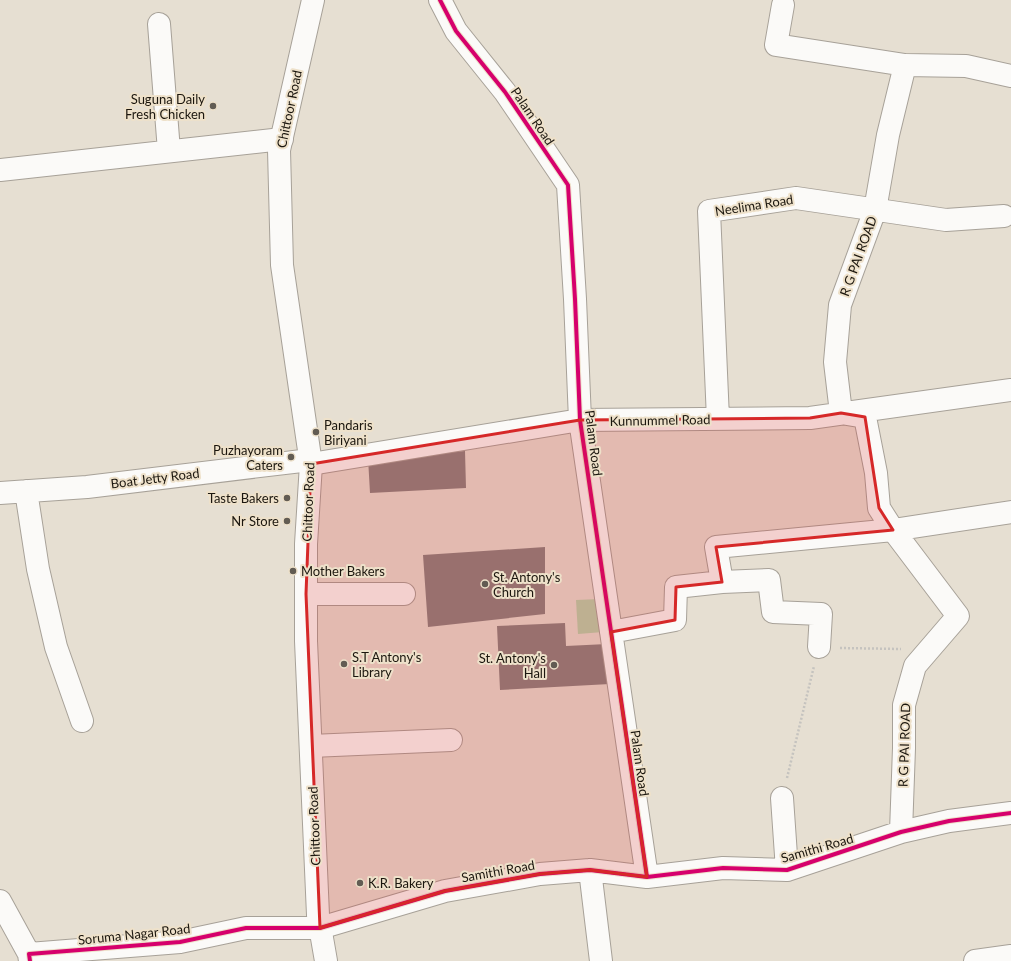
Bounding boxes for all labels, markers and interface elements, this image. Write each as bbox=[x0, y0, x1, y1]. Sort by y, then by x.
street label: Chittoor Road bbox=[273, 69, 305, 149]
street label: Palam Road bbox=[508, 84, 558, 148]
place label: Suguna Daily Fresh Chicken bbox=[125, 91, 205, 122]
marker: Suguna Daily Fresh Chicken bbox=[208, 101, 218, 111]
street label: Neelima Road bbox=[714, 191, 794, 219]
street label: R G PAI ROAD bbox=[836, 214, 880, 298]
street label: Palam Road bbox=[582, 409, 606, 477]
street label: Kunnummel Road bbox=[609, 411, 711, 429]
place label: Pandaris Biriyani bbox=[324, 417, 373, 448]
marker: Pandaris Biriyani bbox=[311, 427, 321, 437]
place label: Puzhayoram Caters bbox=[213, 442, 283, 473]
marker: Puzhayoram Caters bbox=[286, 452, 296, 462]
street label: Chittoor Road bbox=[299, 462, 317, 542]
street label: Boat Jetty Road bbox=[110, 465, 200, 491]
place label: Taste Bakers bbox=[208, 490, 279, 506]
marker: Taste Bakers bbox=[282, 493, 292, 503]
place label: Nr Store bbox=[231, 513, 279, 529]
marker: Nr Store bbox=[282, 516, 292, 526]
place label: Mother Bakers bbox=[301, 563, 385, 579]
marker: Mother Bakers bbox=[288, 566, 298, 576]
place label: St. Antony's Church bbox=[493, 569, 561, 600]
marker: St. Antony's Church bbox=[480, 579, 490, 589]
place label: S.T Antony's Library bbox=[352, 649, 422, 680]
place label: St. Antony's Hall bbox=[479, 650, 546, 681]
marker: S.T Antony's Library bbox=[339, 659, 349, 669]
marker: St. Antony's Hall bbox=[549, 660, 559, 670]
street label: R G PAI ROAD bbox=[895, 703, 913, 787]
street label: Palam Road bbox=[627, 729, 653, 797]
street label: Chittoor Road bbox=[305, 786, 323, 866]
street label: Samithi Road bbox=[779, 830, 855, 866]
street label: Samithi Road bbox=[460, 857, 536, 885]
place label: K.R. Bakery bbox=[368, 875, 434, 891]
marker: K.R. Bakery bbox=[355, 878, 365, 888]
street label: Soruma Nagar Road bbox=[77, 920, 191, 948]

